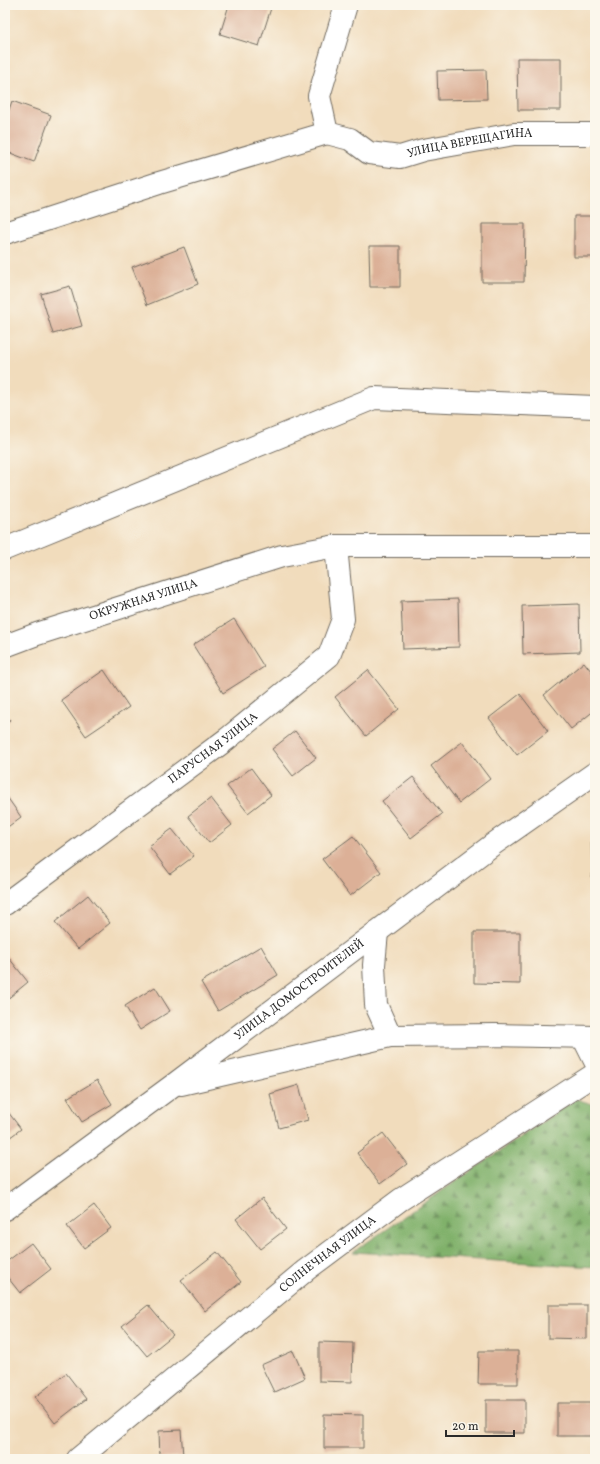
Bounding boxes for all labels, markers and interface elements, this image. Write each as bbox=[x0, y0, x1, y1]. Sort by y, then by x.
street label: УЛИЦА ВЕРЕЩАГИНА bbox=[405, 126, 533, 162]
street label: ОКРУЖНАЯ УЛИЦА bbox=[87, 575, 200, 625]
street label: ПАРУСНАЯ УЛИЦА bbox=[165, 709, 262, 788]
street label: УЛИЦА ДОМОСТРОИТЕЛЕЙ bbox=[231, 935, 368, 1044]
street label: СОЛНЕЧНАЯ УЛИЦА bbox=[276, 1212, 380, 1297]
scale bar bbox=[446, 1412, 514, 1438]
text: 20 m bbox=[452, 1419, 479, 1435]

